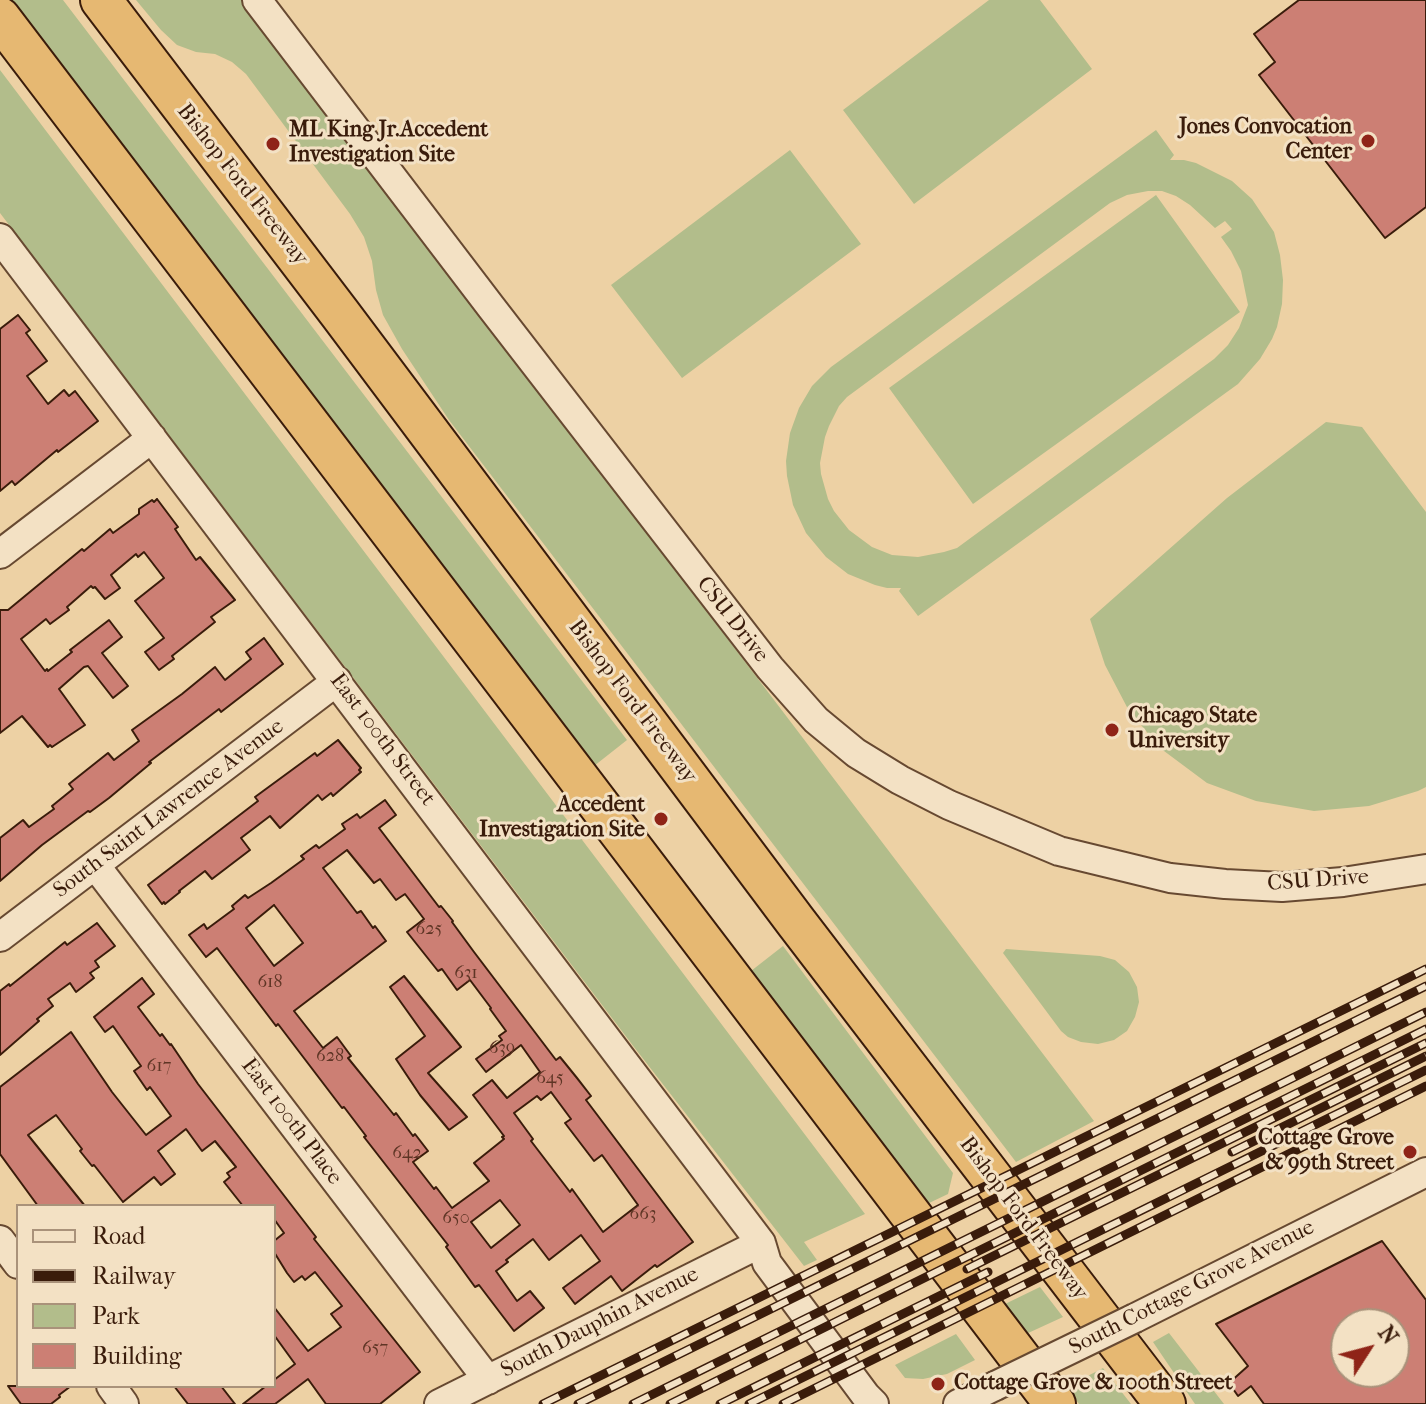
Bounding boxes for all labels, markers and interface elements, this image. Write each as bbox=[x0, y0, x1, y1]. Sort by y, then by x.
street label: Bishop Ford Freeway bbox=[171, 99, 313, 271]
place label: Jones Convocation Center bbox=[1179, 115, 1352, 166]
place label: ML King Jr.Accedent Investigation Site bbox=[289, 118, 488, 170]
marker: Jones Convocation Center bbox=[1359, 132, 1377, 150]
marker: ML King Jr.Accedent Investigation Site bbox=[264, 135, 282, 153]
street label: CSU Drive bbox=[690, 572, 774, 668]
street label: Bishop Ford Freeway bbox=[562, 615, 702, 789]
street label: East 100th Street bbox=[324, 668, 440, 812]
place label: Chicago State University bbox=[1128, 704, 1257, 756]
street label: South Saint Lawrence Avenue bbox=[49, 714, 289, 904]
marker: Chicago State University bbox=[1103, 721, 1121, 739]
place label: Accedent Investigation Site bbox=[479, 793, 645, 844]
marker: Accedent Investigation Site bbox=[652, 810, 670, 828]
street label: CSU Drive bbox=[1266, 864, 1370, 898]
house number: 625 bbox=[416, 919, 442, 941]
house number: 631 bbox=[454, 963, 478, 985]
house number: 618 bbox=[257, 972, 283, 994]
house number: 639 bbox=[489, 1038, 515, 1060]
house number: 628 bbox=[316, 1046, 344, 1068]
street label: East 100th Place bbox=[235, 1054, 347, 1190]
house number: 617 bbox=[147, 1056, 171, 1078]
house number: 645 bbox=[536, 1068, 564, 1090]
place label: Cottage Grove & 99th Street bbox=[1258, 1126, 1394, 1178]
street label: Bishop Ford Freeway bbox=[953, 1132, 1093, 1306]
house number: 642 bbox=[392, 1143, 422, 1165]
marker: Cottage Grove & 99th Street bbox=[1401, 1143, 1419, 1161]
legend bbox=[16, 1204, 276, 1388]
house number: 663 bbox=[630, 1204, 656, 1226]
house number: 650 bbox=[442, 1208, 470, 1230]
street label: South Cottage Grove Avenue bbox=[1065, 1215, 1319, 1361]
text: Road bbox=[92, 1222, 145, 1250]
text: Railway bbox=[92, 1262, 175, 1290]
street label: South Dauphin Avenue bbox=[497, 1262, 703, 1384]
text: Park bbox=[92, 1302, 140, 1330]
north arrow bbox=[1330, 1308, 1410, 1388]
text: N bbox=[1372, 1321, 1403, 1349]
house number: 657 bbox=[362, 1338, 388, 1360]
text: Building bbox=[92, 1342, 182, 1370]
place label: Cottage Grove & 100th Street bbox=[954, 1371, 1233, 1397]
marker: Cottage Grove & 100th Street bbox=[929, 1375, 947, 1393]

